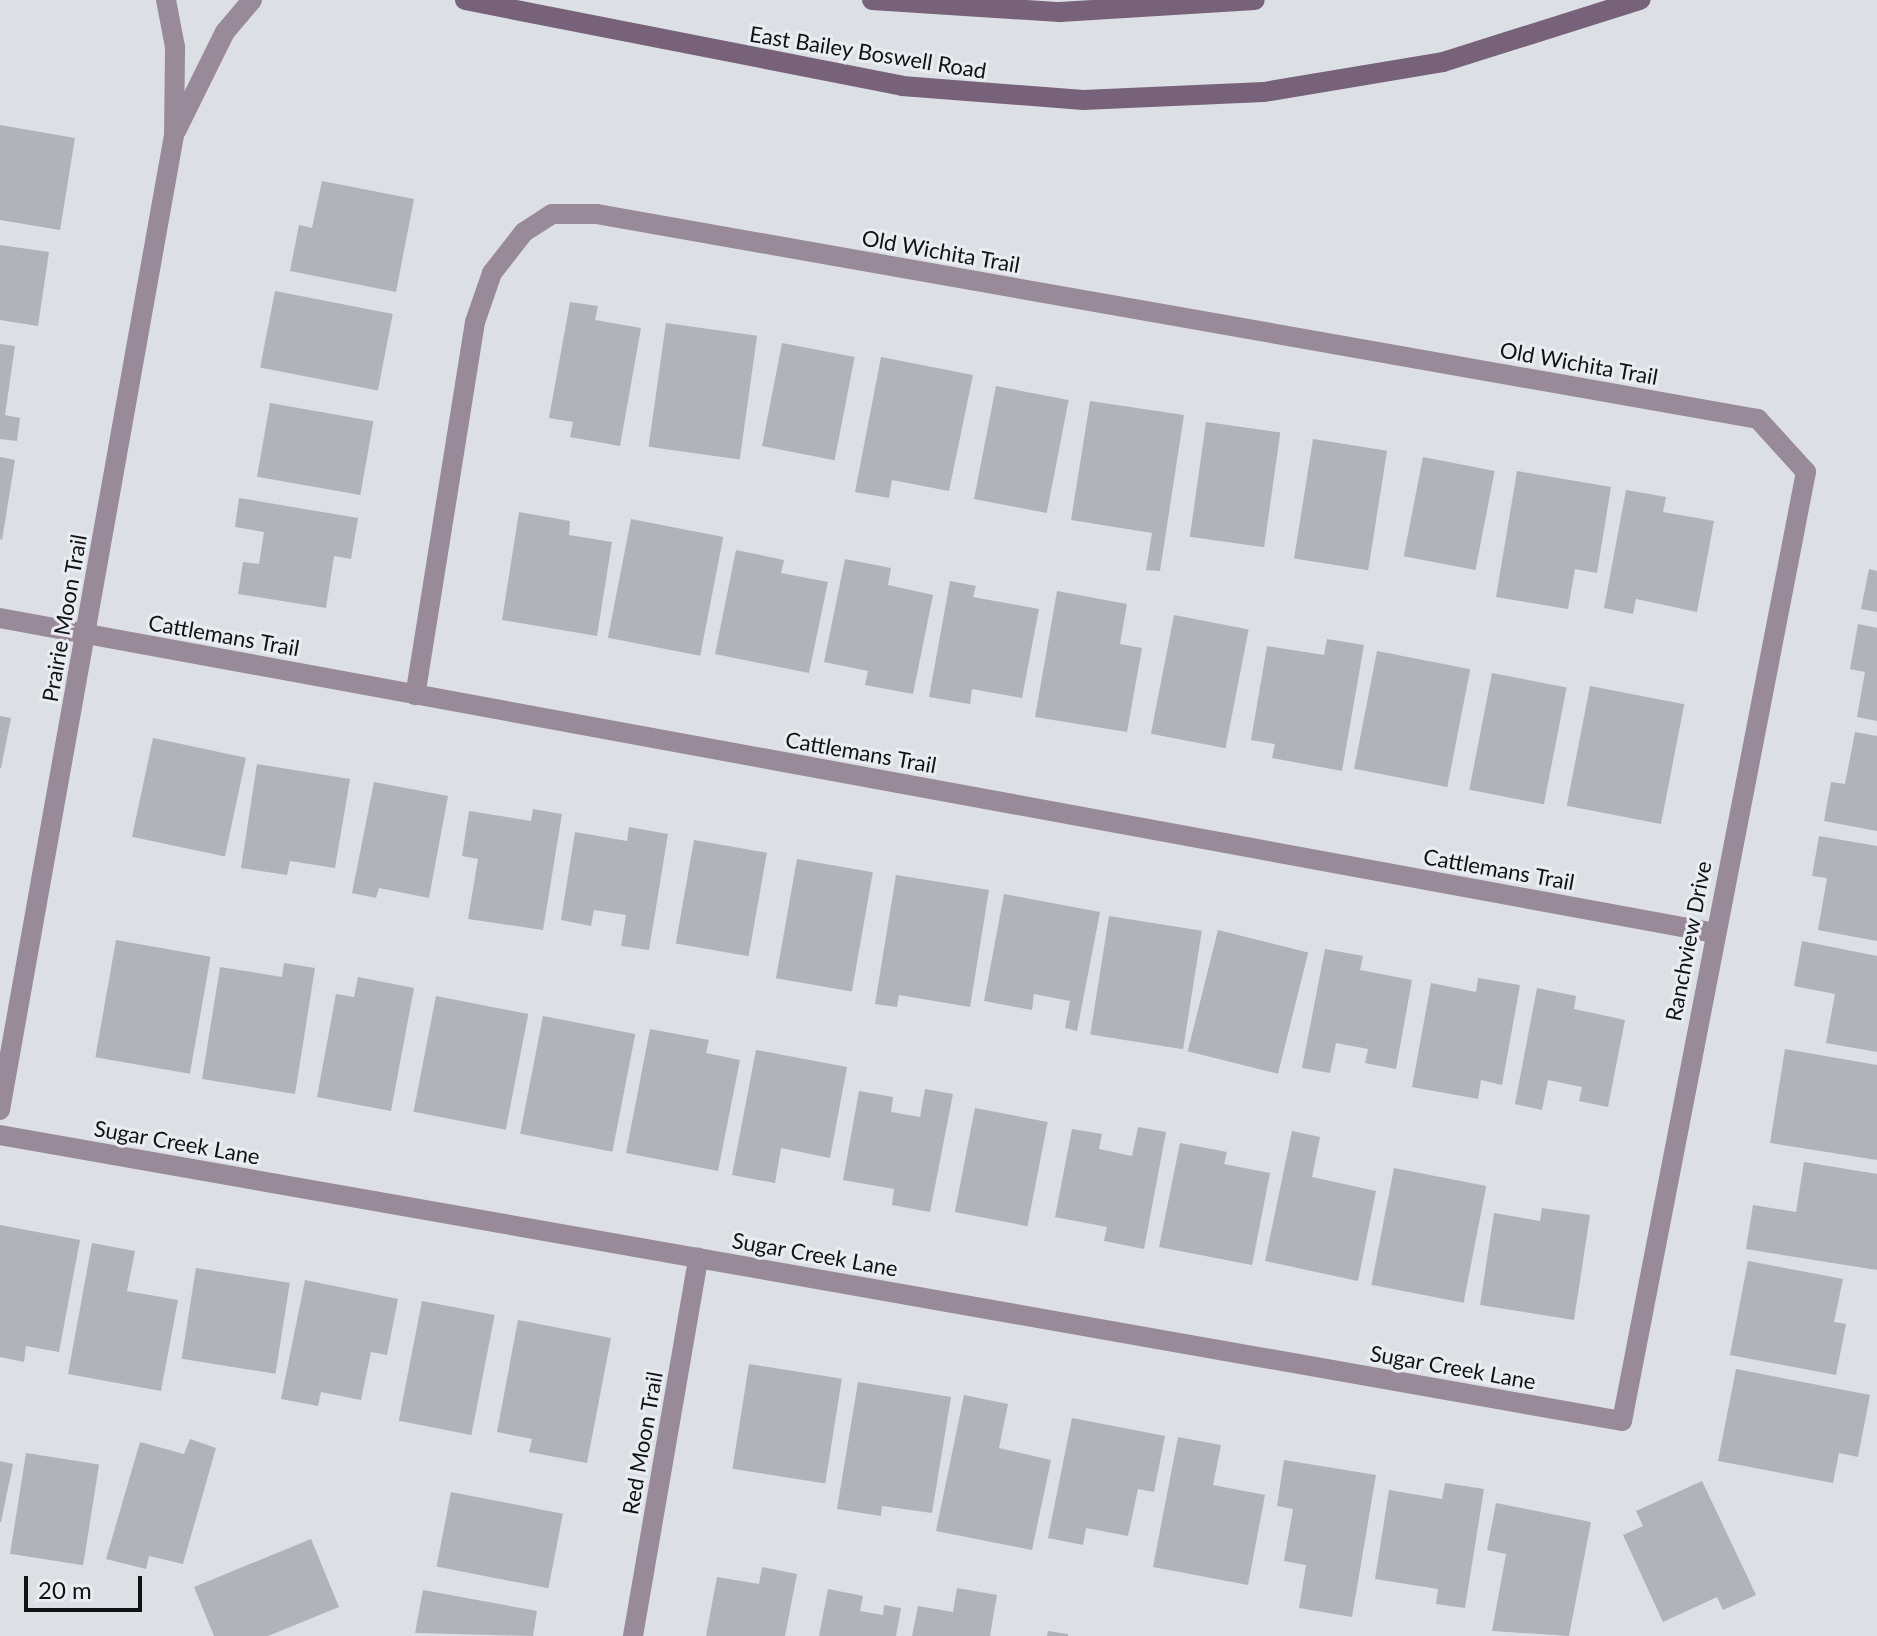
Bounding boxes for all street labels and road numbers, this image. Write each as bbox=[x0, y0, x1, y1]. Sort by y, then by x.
street label: East Bailey Boswell Road bbox=[747, 20, 989, 84]
street label: Old Wichita Trail bbox=[860, 224, 1022, 278]
street label: Old Wichita Trail bbox=[1498, 336, 1660, 390]
street label: Prairie Moon Trail bbox=[36, 532, 92, 704]
street label: Cattlemans Trail bbox=[146, 609, 302, 661]
street label: Cattlemans Trail bbox=[783, 726, 939, 778]
street label: Cattlemans Trail bbox=[1421, 843, 1577, 895]
street label: Ranchview Drive bbox=[1660, 859, 1716, 1023]
street label: Sugar Creek Lane bbox=[92, 1114, 262, 1170]
street label: Sugar Creek Lane bbox=[730, 1226, 900, 1282]
street label: Sugar Creek Lane bbox=[1368, 1339, 1538, 1395]
street label: Red Moon Trail bbox=[616, 1369, 668, 1517]

